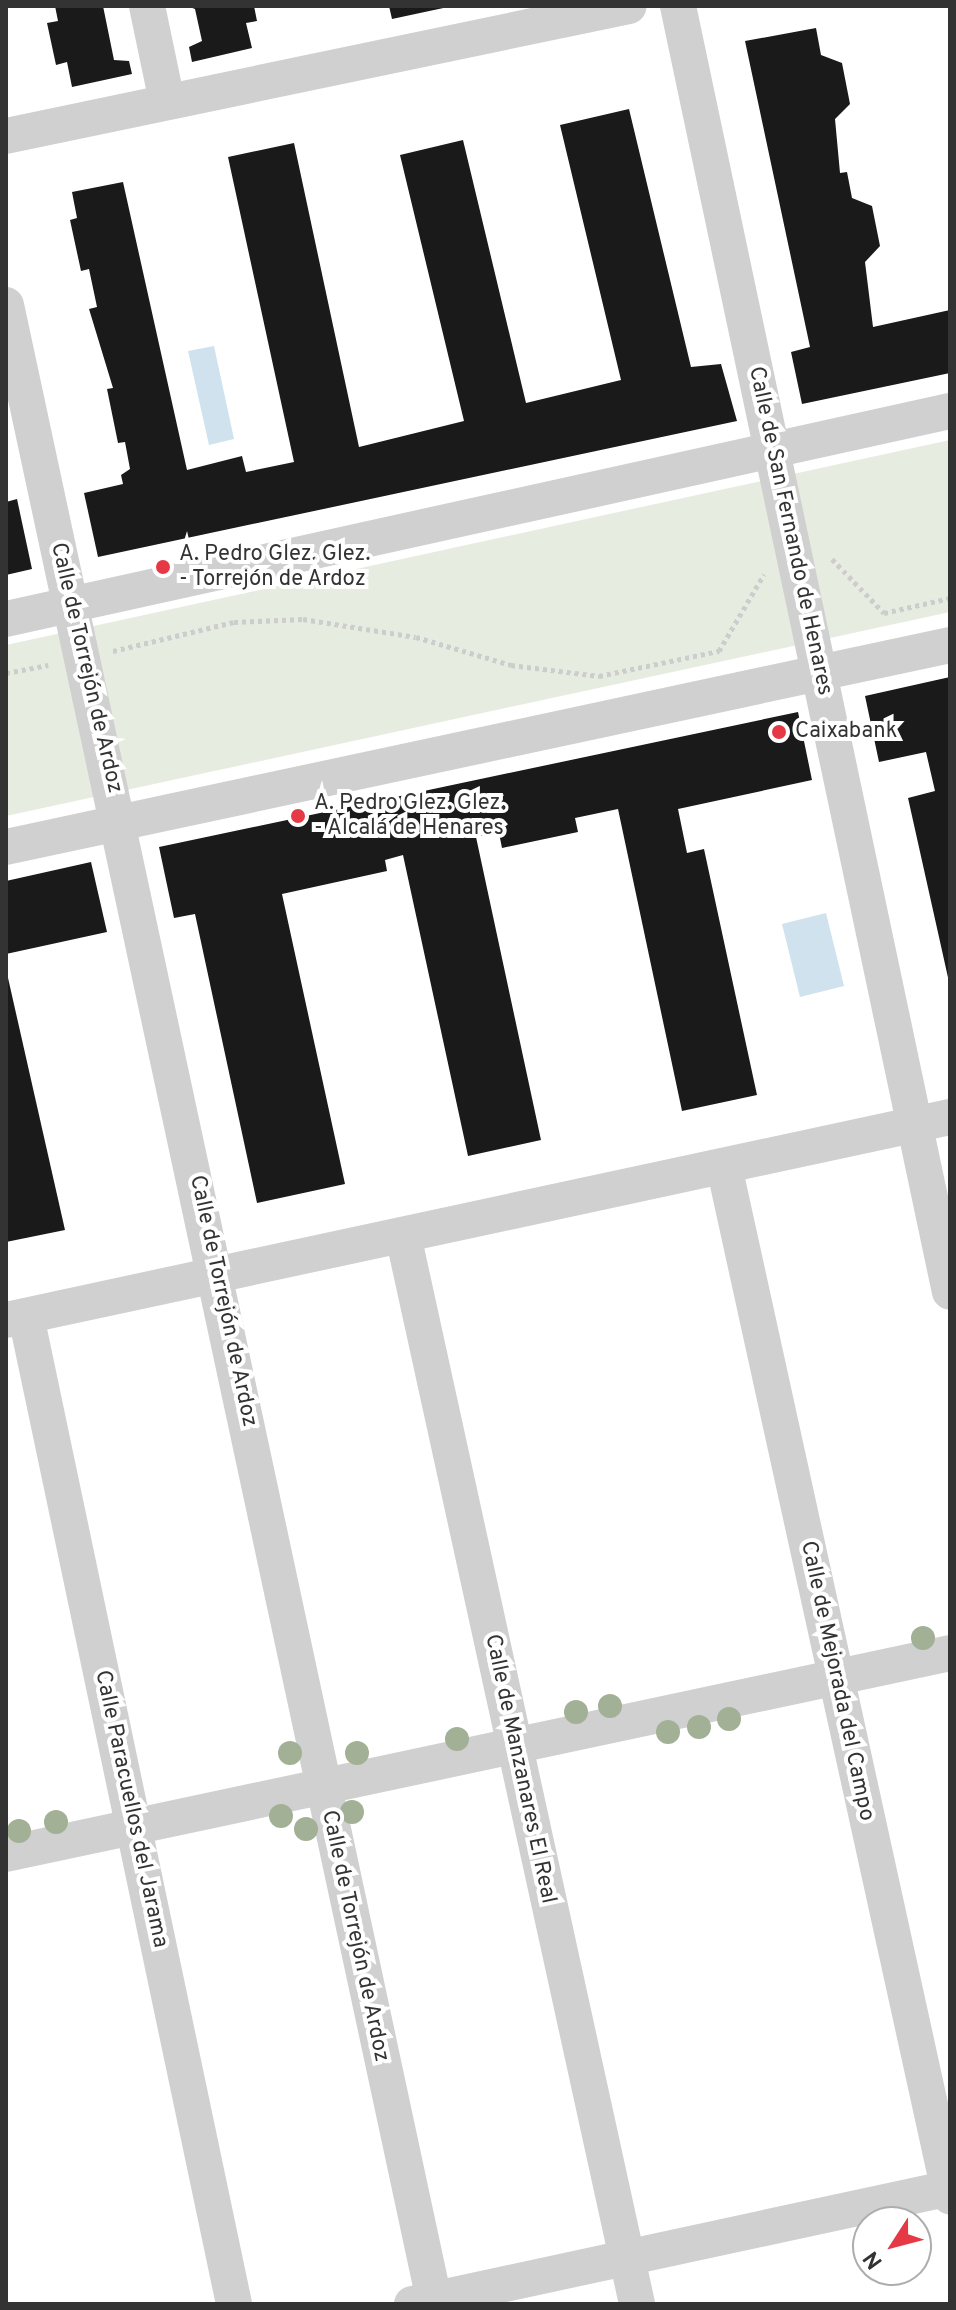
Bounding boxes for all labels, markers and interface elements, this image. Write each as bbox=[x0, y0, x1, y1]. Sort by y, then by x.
street label: Calle de San Fernando de Henares bbox=[742, 364, 838, 698]
street label: Calle de Torrejón de Ardoz bbox=[44, 539, 128, 797]
place label: A. Pedro Glez. Glez. - Torrejón de Ardoz bbox=[179, 541, 370, 592]
marker: A. Pedro Glez. Glez. - Torrejón de Ardoz bbox=[154, 558, 172, 576]
place label: Caixabank bbox=[795, 719, 897, 745]
marker: Caixabank bbox=[770, 723, 788, 741]
place label: A. Pedro Glez. Glez. - Alcalá de Henares bbox=[314, 790, 505, 842]
marker: A. Pedro Glez. Glez. - Alcalá de Henares bbox=[289, 807, 307, 825]
street label: Calle de Torrejón de Ardoz bbox=[183, 1172, 263, 1430]
street label: Calle de Mejorada del Campo bbox=[794, 1539, 880, 1823]
street label: Calle de Manzanares El Real bbox=[479, 1632, 561, 1906]
street label: Calle Paracuellos del Jarama bbox=[89, 1668, 173, 1950]
street label: Calle de Torrejón de Ardoz bbox=[315, 1807, 395, 2065]
north arrow bbox=[852, 2206, 932, 2286]
text: N bbox=[858, 2245, 889, 2274]

